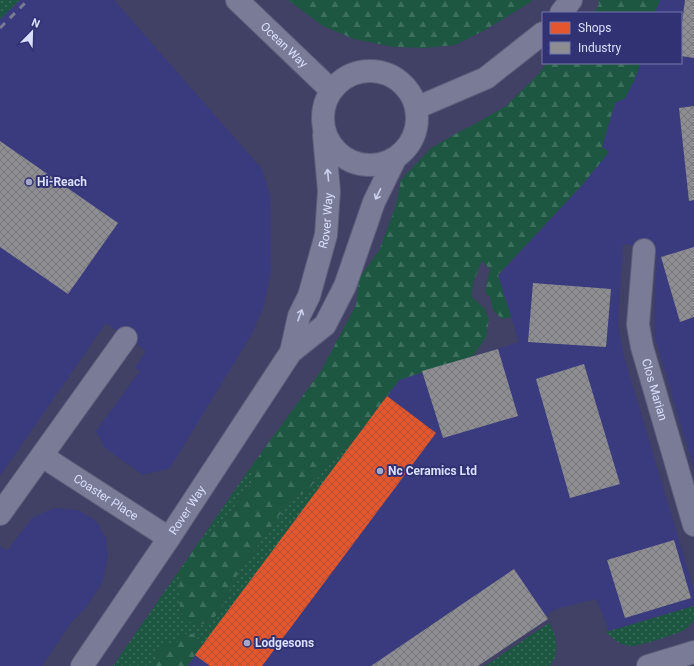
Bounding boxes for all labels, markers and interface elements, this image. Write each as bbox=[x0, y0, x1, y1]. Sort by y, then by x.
north arrow bbox=[12, 12, 52, 52]
legend bbox=[542, 12, 682, 64]
text: N bbox=[30, 16, 42, 31]
street label: Ocean Way bbox=[258, 19, 311, 71]
text: Shops bbox=[578, 21, 612, 35]
text: Industry bbox=[578, 41, 622, 55]
one-way arrow bbox=[324, 169, 331, 182]
place label: Hi-Reach bbox=[37, 175, 87, 189]
marker: Hi-Reach bbox=[24, 177, 34, 187]
one-way arrow bbox=[374, 188, 381, 200]
street label: Rover Way bbox=[316, 192, 336, 250]
one-way arrow bbox=[297, 309, 305, 321]
street label: Clos Marian bbox=[639, 357, 670, 422]
place label: Nc Ceramics Ltd bbox=[388, 464, 477, 478]
marker: Nc Ceramics Ltd bbox=[375, 466, 385, 476]
street label: Coaster Place bbox=[71, 471, 141, 523]
street label: Rover Way bbox=[166, 483, 209, 537]
place label: Lodgesons bbox=[255, 636, 314, 650]
marker: Lodgesons bbox=[242, 638, 252, 648]

